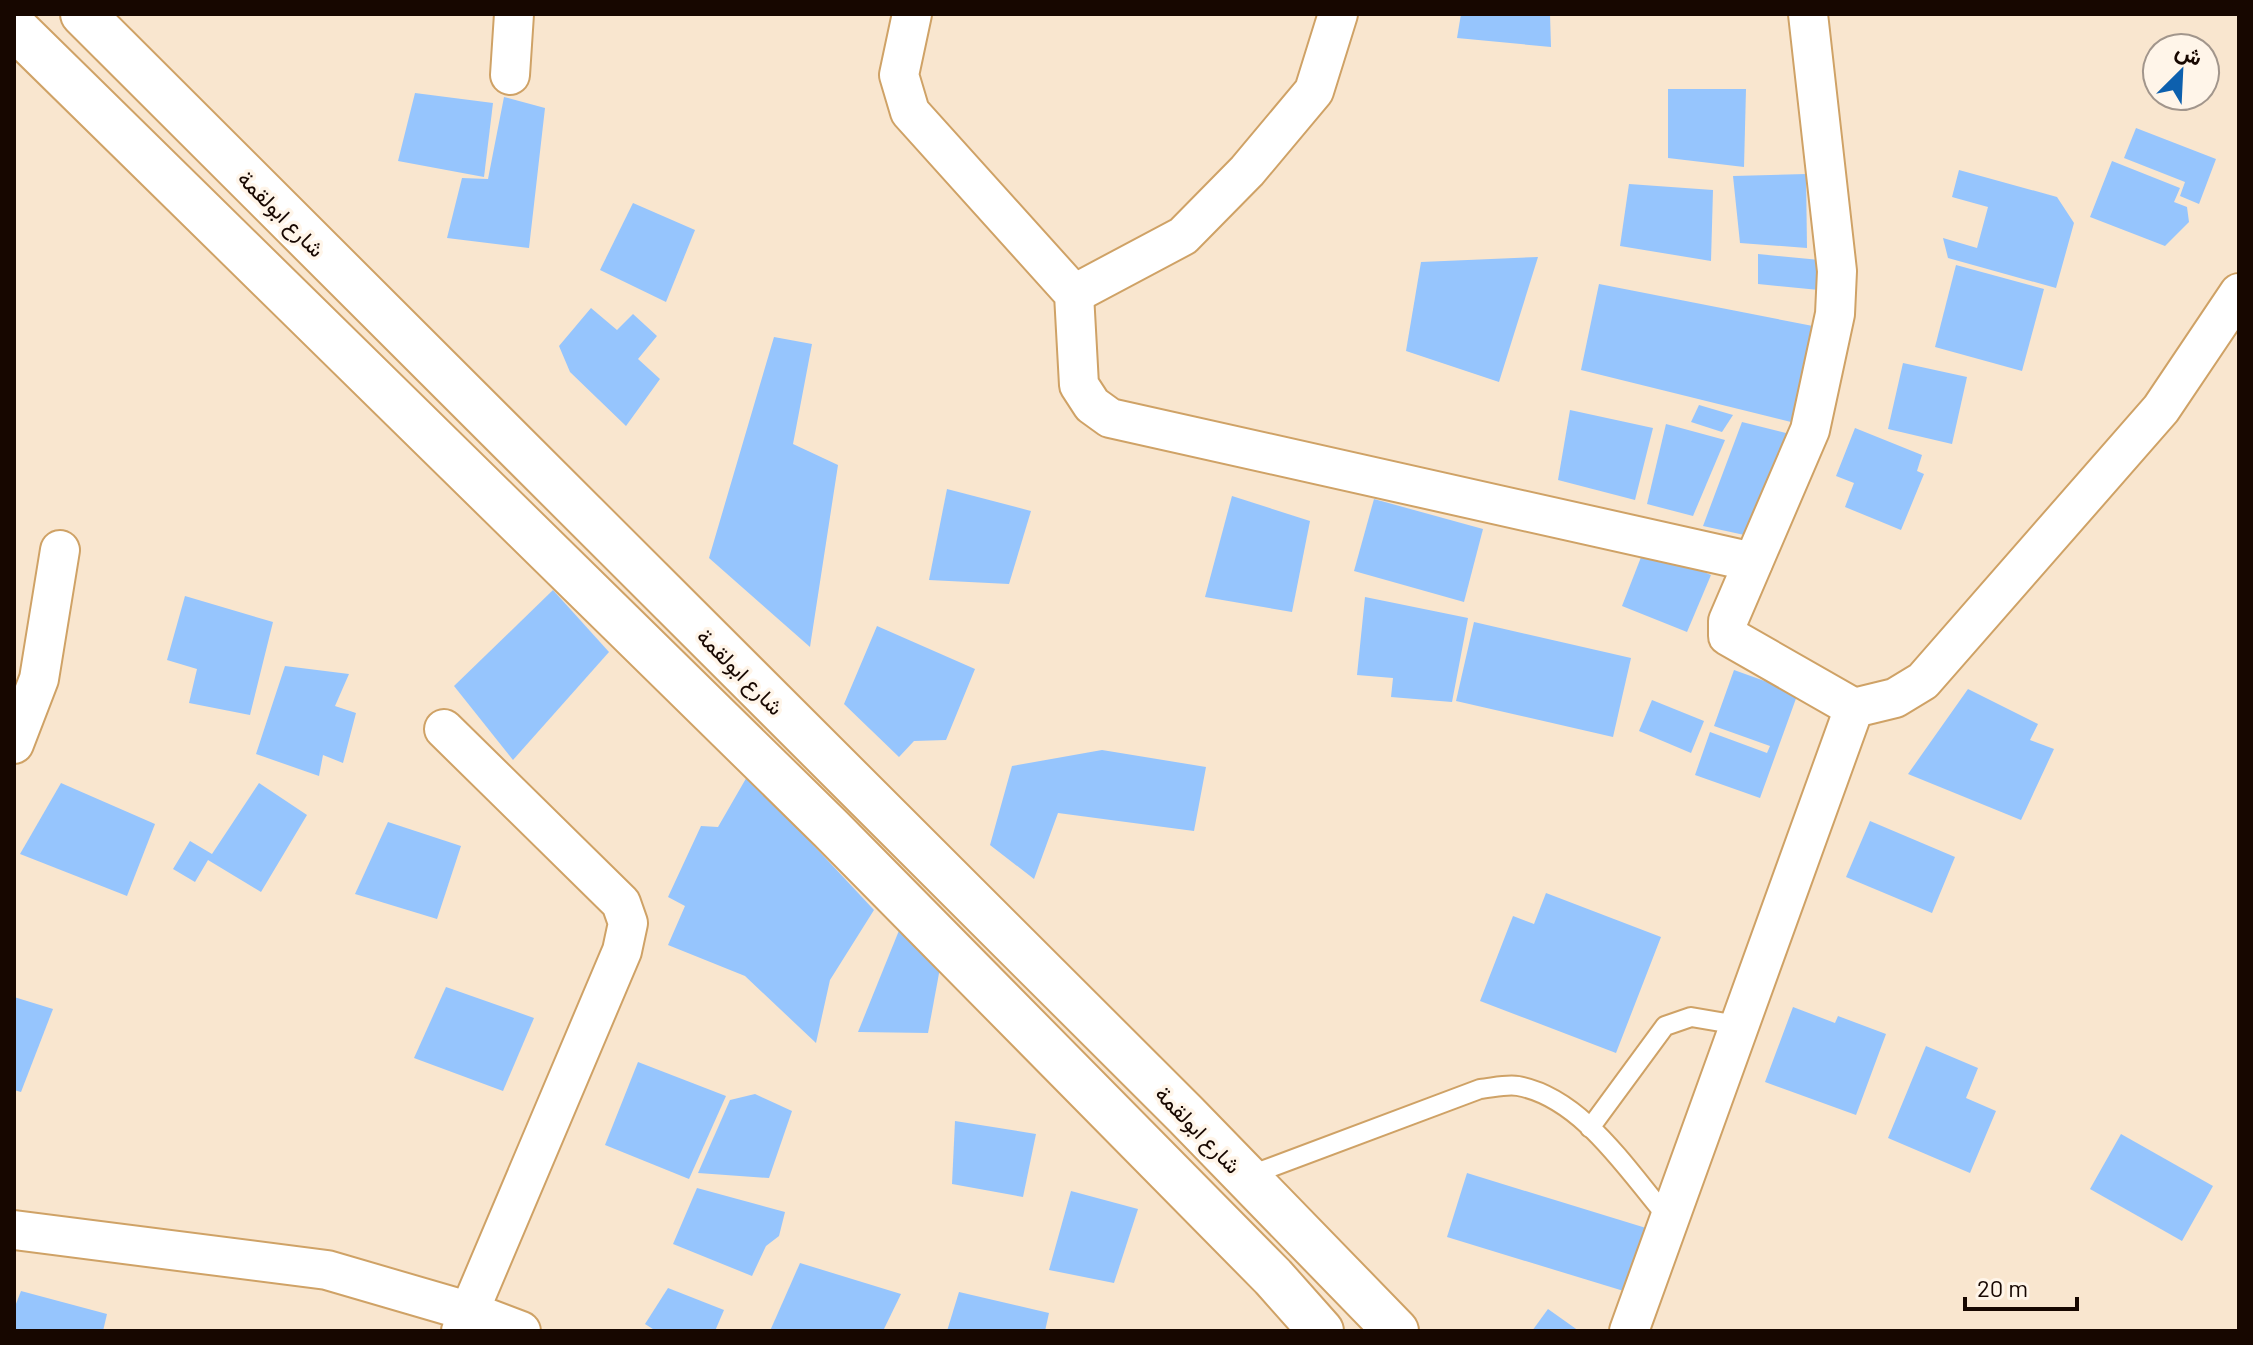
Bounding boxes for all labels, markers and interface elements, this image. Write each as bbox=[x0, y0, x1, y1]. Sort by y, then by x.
north arrow bbox=[2141, 32, 2221, 112]
text: ش bbox=[2171, 36, 2207, 72]
street label: شارع ابولقمة bbox=[231, 164, 331, 264]
street label: شارع ابولقمة bbox=[690, 622, 790, 722]
street label: شارع ابولقمة bbox=[1149, 1080, 1247, 1180]
scale bar bbox=[1965, 1261, 2077, 1311]
text: 20 m bbox=[1977, 1273, 2028, 1302]

